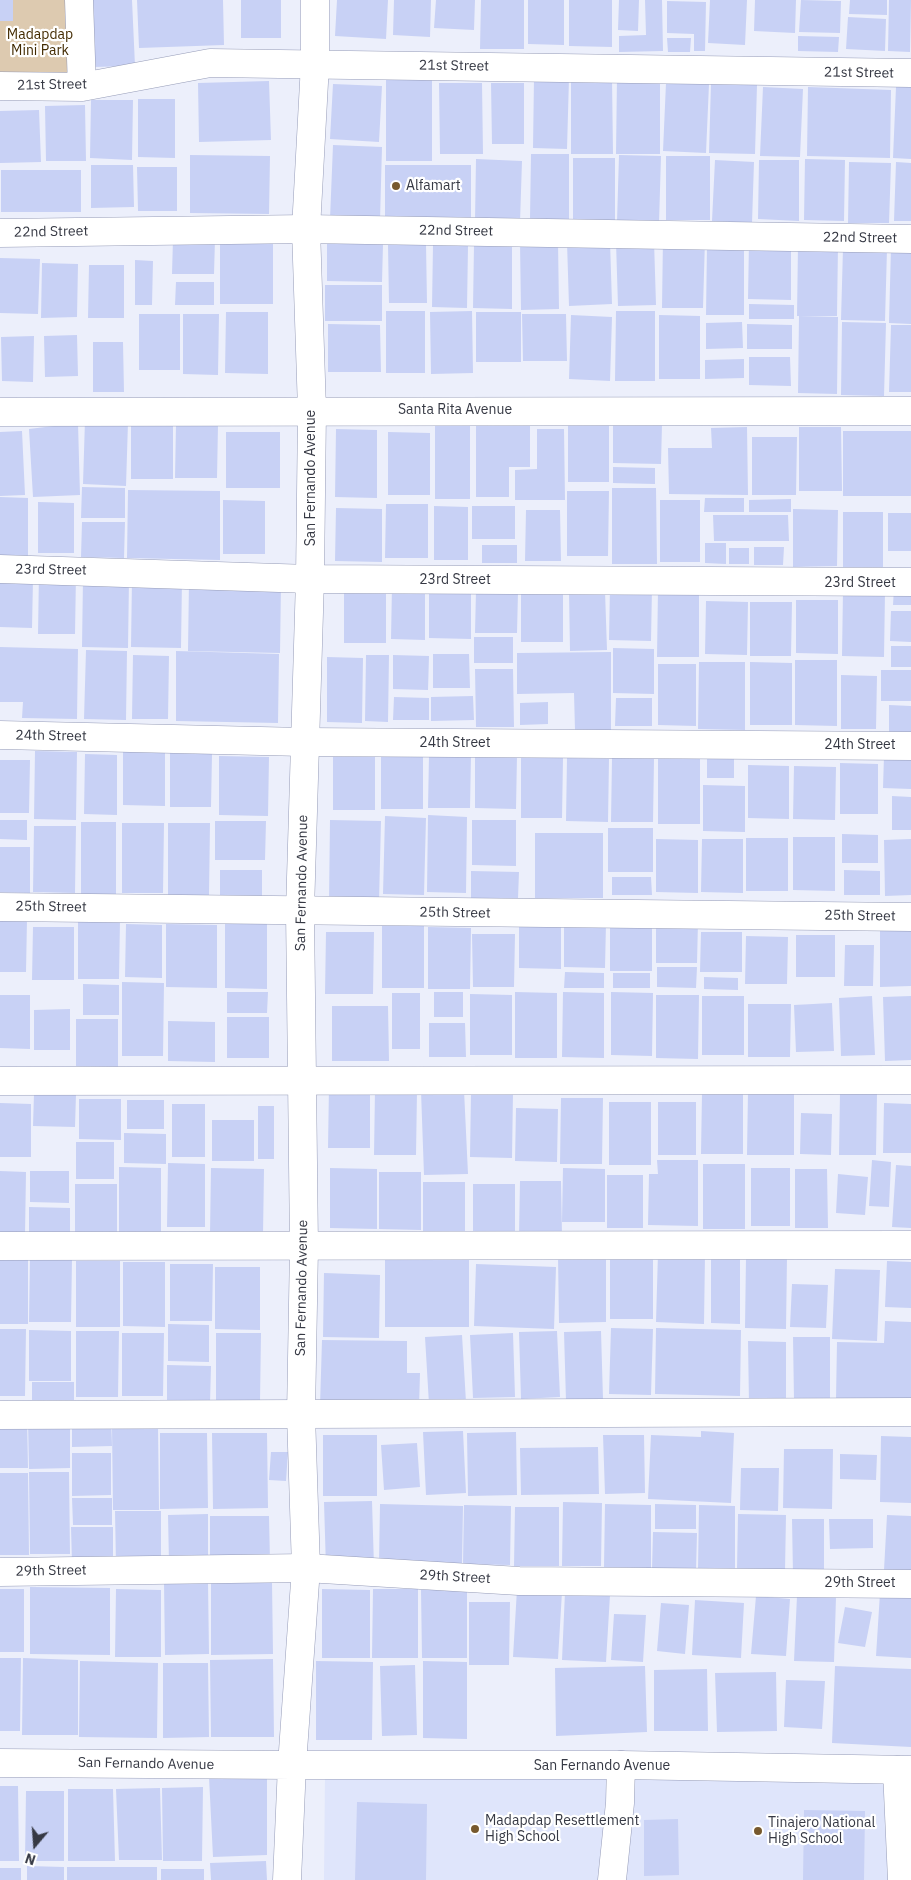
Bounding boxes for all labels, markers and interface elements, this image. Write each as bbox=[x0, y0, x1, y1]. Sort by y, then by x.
park label: Madapdap Mini Park bbox=[7, 27, 73, 59]
street label: 21st Street bbox=[419, 57, 489, 75]
street label: 21st Street bbox=[824, 64, 894, 82]
street label: 21st Street bbox=[17, 76, 87, 94]
place label: Alfamart bbox=[406, 178, 461, 194]
marker: Alfamart bbox=[390, 180, 402, 192]
street label: 22nd Street bbox=[419, 222, 493, 240]
street label: 22nd Street bbox=[14, 223, 88, 241]
street label: 22nd Street bbox=[823, 229, 897, 247]
street label: Santa Rita Avenue bbox=[398, 402, 512, 418]
street label: San Fernando Avenue bbox=[303, 410, 319, 546]
street label: 23rd Street bbox=[15, 561, 87, 579]
street label: 23rd Street bbox=[419, 572, 491, 588]
street label: 23rd Street bbox=[824, 575, 896, 591]
street label: 24th Street bbox=[15, 727, 87, 745]
street label: 24th Street bbox=[419, 735, 491, 751]
street label: 24th Street bbox=[824, 737, 896, 753]
street label: San Fernando Avenue bbox=[292, 815, 312, 951]
street label: 25th Street bbox=[15, 898, 87, 916]
street label: 25th Street bbox=[419, 904, 491, 922]
street label: 25th Street bbox=[824, 907, 896, 925]
street label: San Fernando Avenue bbox=[292, 1220, 312, 1356]
street label: 29th Street bbox=[15, 1562, 87, 1580]
street label: 29th Street bbox=[419, 1567, 491, 1587]
street label: 29th Street bbox=[824, 1575, 896, 1591]
street label: San Fernando Avenue bbox=[78, 1754, 214, 1774]
street label: San Fernando Avenue bbox=[534, 1758, 670, 1774]
place label: Madapdap Resettlement High School bbox=[485, 1813, 639, 1845]
place label: Tinajero National High School bbox=[768, 1815, 875, 1848]
north arrow bbox=[10, 1820, 60, 1870]
marker: Madapdap Resettlement High School bbox=[469, 1823, 481, 1835]
marker: Tinajero National High School bbox=[752, 1825, 764, 1837]
text: N bbox=[23, 1849, 38, 1869]

